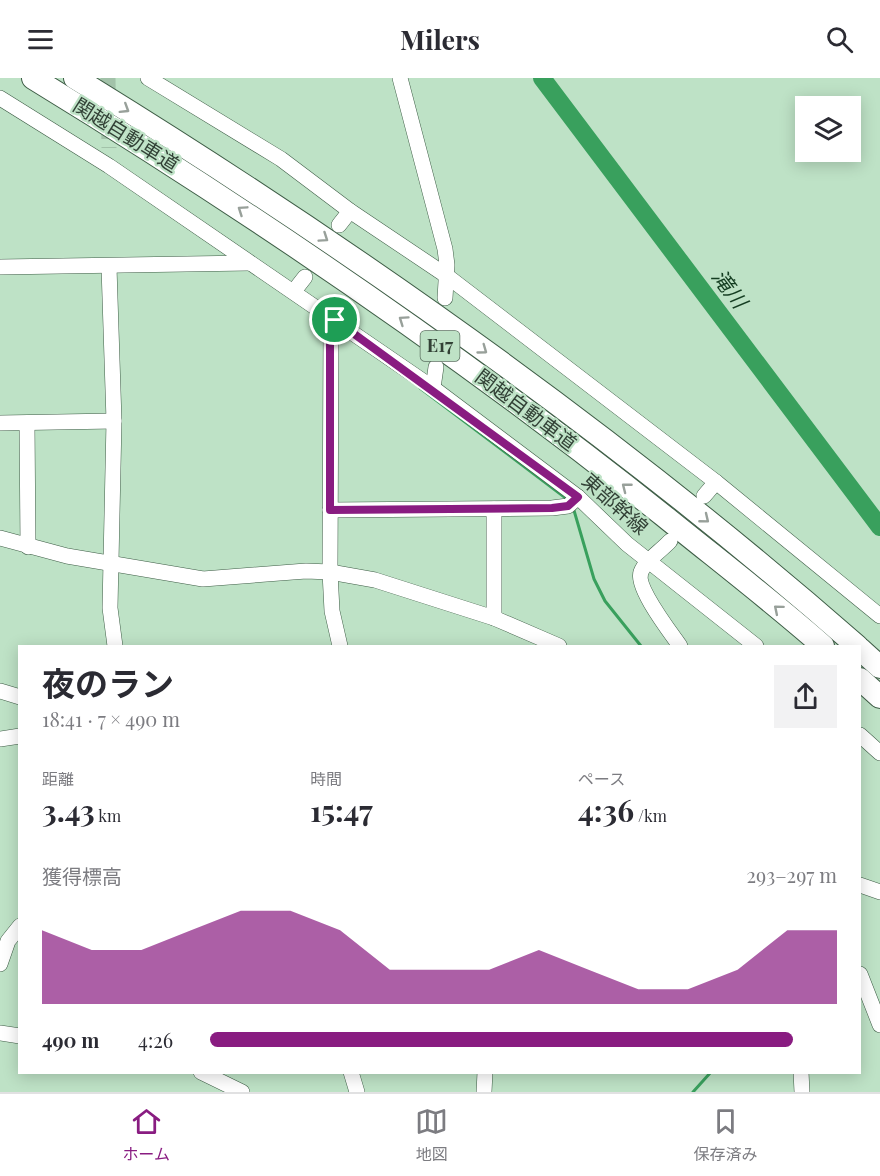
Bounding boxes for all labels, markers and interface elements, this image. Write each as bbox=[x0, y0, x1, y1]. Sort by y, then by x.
text: Milers bbox=[400, 21, 480, 57]
icon: menu bbox=[24, 23, 57, 56]
icon: search bbox=[823, 23, 856, 56]
street label: 関越自動車道 bbox=[69, 90, 185, 177]
map controls bbox=[795, 96, 861, 162]
button: layers bbox=[795, 96, 861, 162]
one-way arrow bbox=[119, 101, 129, 113]
one-way arrow bbox=[237, 206, 248, 217]
one-way arrow bbox=[318, 230, 328, 242]
water label: 滝川 bbox=[707, 263, 756, 315]
pin bbox=[309, 294, 360, 345]
icon: arrive bbox=[318, 303, 351, 336]
one-way arrow bbox=[398, 316, 409, 327]
road number: E17 bbox=[420, 331, 460, 361]
one-way arrow bbox=[477, 343, 488, 354]
street label: 関越自動車道 bbox=[471, 362, 583, 456]
street label: 東部幹線 bbox=[577, 466, 655, 540]
one-way arrow bbox=[622, 483, 633, 494]
one-way arrow bbox=[698, 512, 709, 523]
one-way arrow bbox=[774, 605, 785, 616]
text: 夜のラン bbox=[42, 660, 174, 704]
button: share bbox=[774, 665, 837, 728]
text: 18:41 · 7 × 490 m bbox=[42, 705, 180, 732]
text: 距離 bbox=[42, 768, 74, 789]
text: 時間 bbox=[310, 768, 342, 789]
text: ペース bbox=[578, 768, 625, 789]
text: 3.43 bbox=[42, 790, 95, 830]
text: 15:47 bbox=[310, 790, 373, 830]
text: 4:36 bbox=[578, 790, 634, 830]
text: km bbox=[95, 805, 121, 826]
text: /km bbox=[634, 805, 667, 826]
text: 293–297 m bbox=[746, 861, 837, 888]
text: 獲得標高 bbox=[42, 862, 122, 889]
text: 490 m bbox=[42, 1026, 99, 1053]
text: 4:26 bbox=[138, 1026, 173, 1053]
tab: ホーム bbox=[123, 1105, 170, 1165]
tab: 地図 bbox=[415, 1105, 448, 1165]
tab: 保存済み bbox=[693, 1105, 757, 1165]

